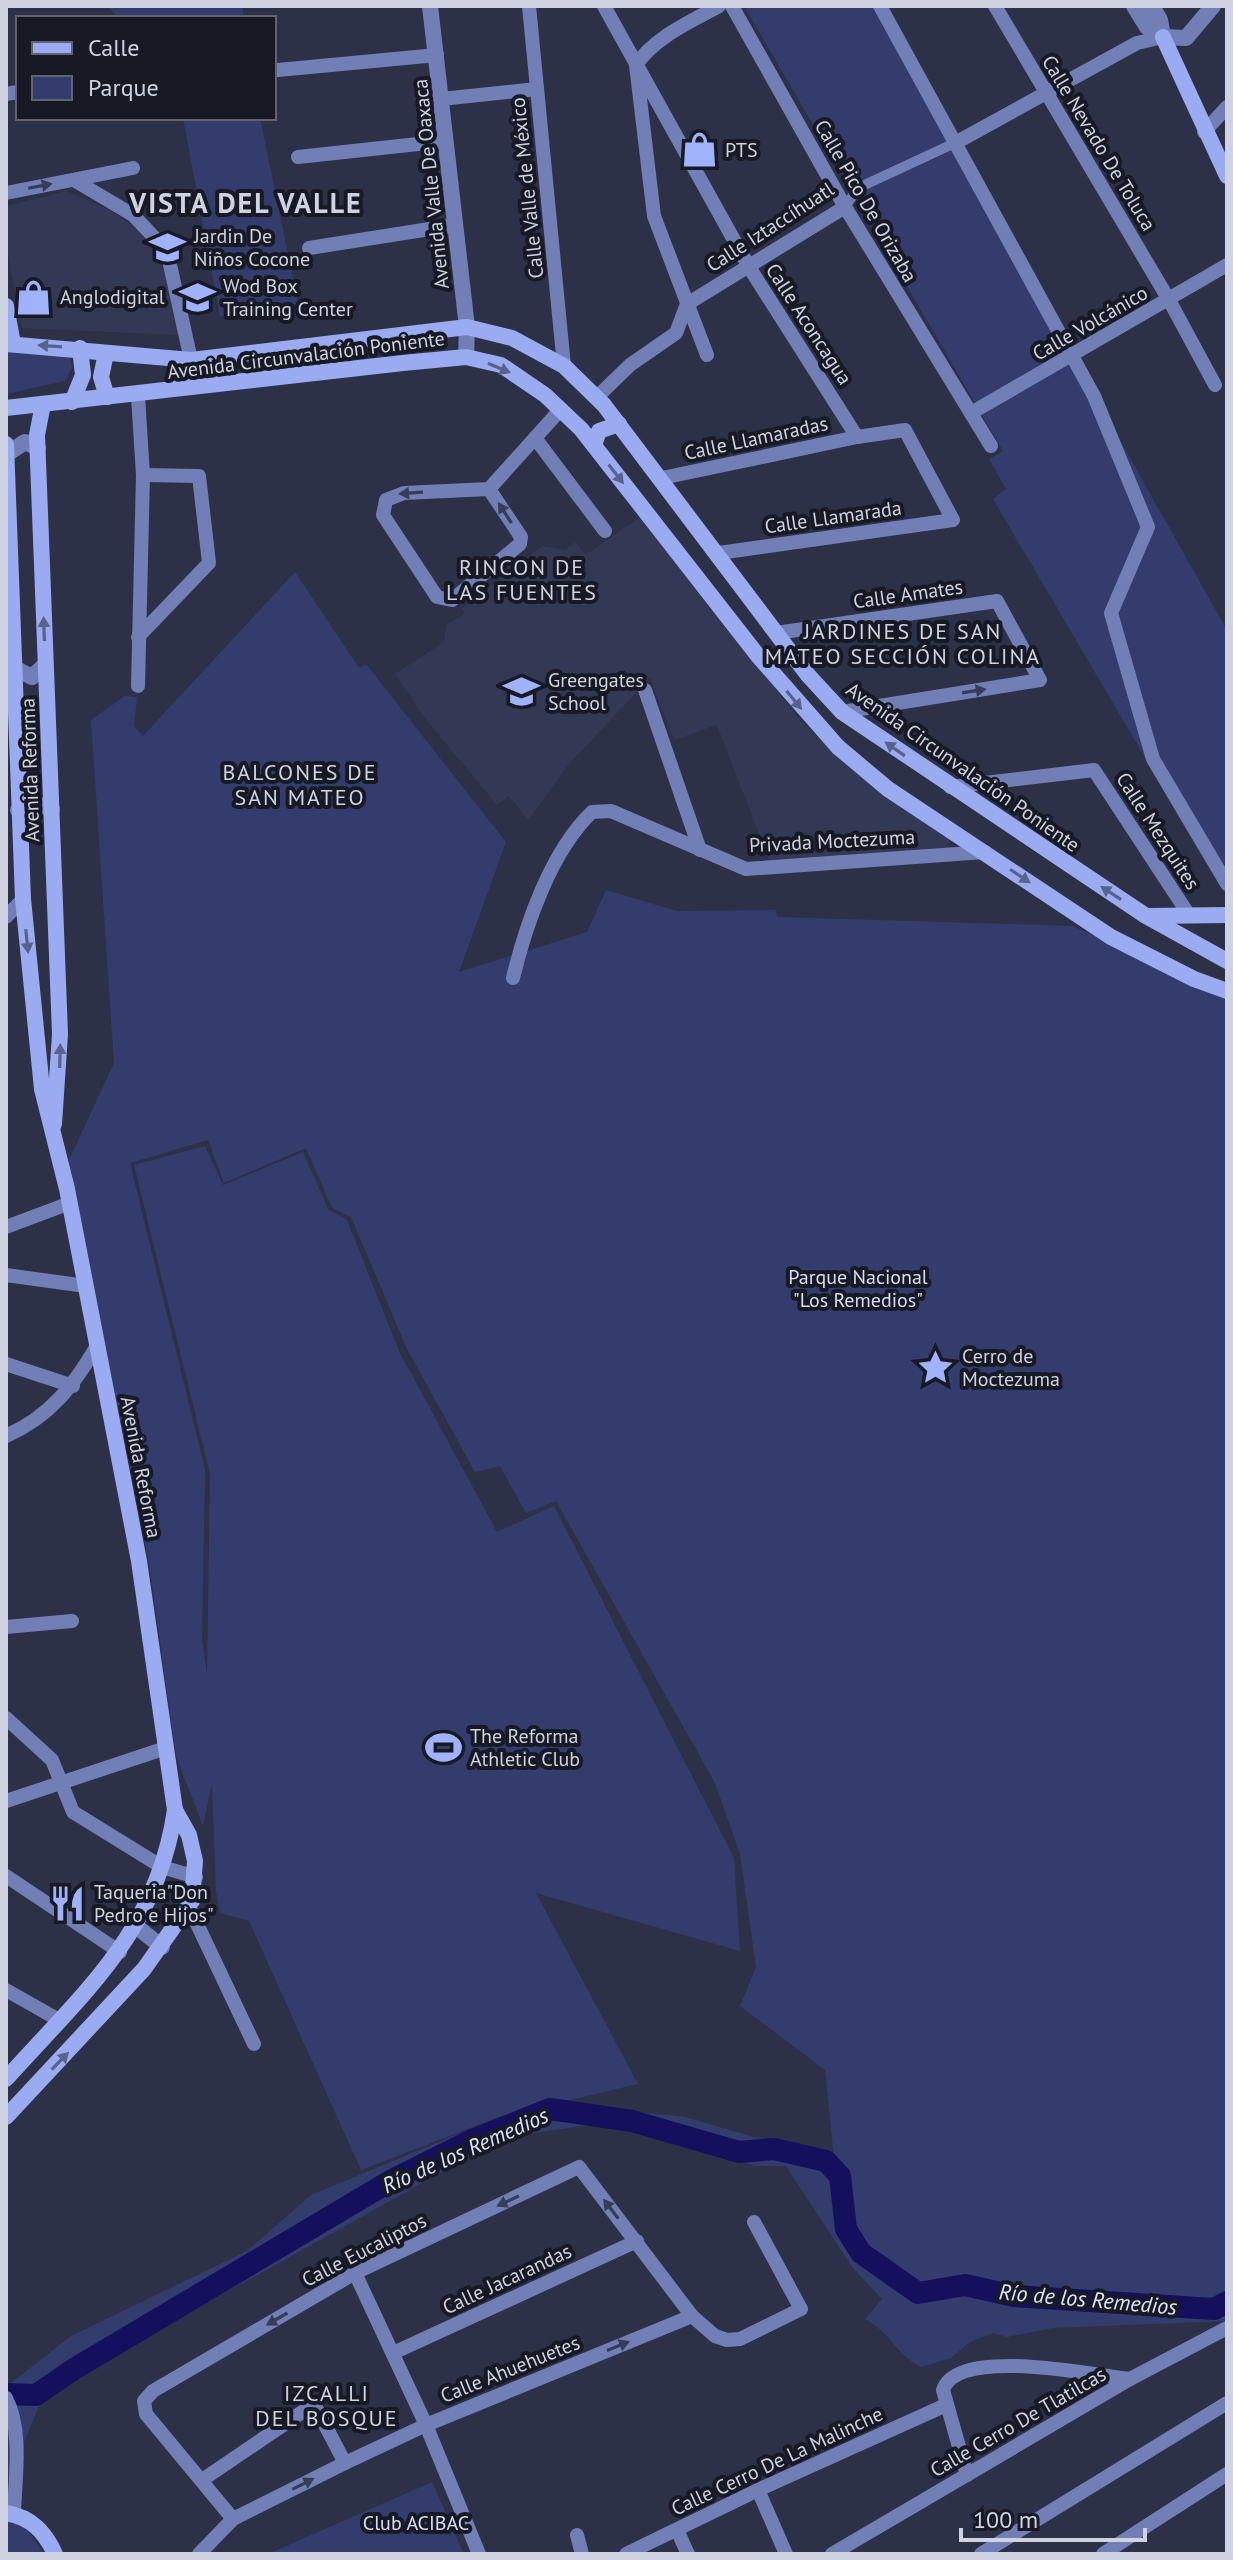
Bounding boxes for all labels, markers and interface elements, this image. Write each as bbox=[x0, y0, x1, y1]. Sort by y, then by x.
legend bbox=[16, 16, 276, 120]
text: Calle bbox=[88, 32, 139, 63]
street label: Calle Nevado De Toluca bbox=[1036, 50, 1162, 236]
text: Parque bbox=[88, 72, 159, 103]
street label: Avenida Valle De Oaxaca bbox=[407, 78, 455, 290]
street label: Calle Valle de México bbox=[505, 96, 549, 280]
street label: Calle Pico De Orizaba bbox=[809, 115, 923, 287]
shop icon: PTS bbox=[680, 131, 718, 169]
place label: PTS bbox=[725, 137, 758, 163]
street label: Calle Iztaccíhuatl bbox=[701, 176, 839, 278]
one-way arrow bbox=[28, 180, 53, 192]
district label: VISTA DEL VALLE bbox=[128, 184, 363, 221]
place label: Jardin De Niños Cocone bbox=[193, 223, 310, 272]
school or university icon: Jardin De Niños Cocone bbox=[149, 228, 187, 266]
street label: Calle Aconcagua bbox=[760, 258, 858, 390]
place label: Wod Box Training Center bbox=[223, 273, 353, 322]
shop icon: Anglodigital bbox=[15, 278, 53, 316]
school or university icon: Wod Box Training Center bbox=[178, 278, 216, 316]
street label: Calle Volcánico bbox=[1028, 280, 1152, 366]
place label: Anglodigital bbox=[60, 284, 165, 310]
street label: Avenida Circunvalación Poniente bbox=[166, 325, 446, 385]
one-way arrow bbox=[37, 339, 62, 352]
one-way arrow bbox=[488, 361, 511, 374]
street label: Calle Llamaradas bbox=[682, 410, 830, 466]
one-way arrow bbox=[607, 464, 623, 484]
one-way arrow bbox=[398, 487, 423, 500]
street label: Calle Llamarada bbox=[763, 495, 903, 539]
one-way arrow bbox=[498, 502, 512, 524]
district label: RINCON DE LAS FUENTES bbox=[446, 553, 598, 606]
street label: Calle Amates bbox=[851, 573, 965, 615]
one-way arrow bbox=[37, 616, 50, 641]
district label: JARDINES DE SAN MATEO SECCIÓN COLINA bbox=[765, 617, 1041, 670]
place label: Greengates School bbox=[548, 667, 644, 716]
school or university icon: Greengates School bbox=[503, 672, 541, 710]
street label: Avenida Circunvalación Poniente bbox=[841, 676, 1085, 858]
one-way arrow bbox=[962, 684, 987, 697]
one-way arrow bbox=[786, 690, 802, 710]
street label: Avenida Reforma bbox=[14, 698, 46, 842]
one-way arrow bbox=[885, 742, 906, 757]
district label: BALCONES DE SAN MATEO bbox=[222, 758, 378, 811]
street label: Calle Mezquites bbox=[1110, 767, 1206, 895]
street label: Privada Moctezuma bbox=[748, 824, 916, 858]
one-way arrow bbox=[1009, 868, 1031, 883]
one-way arrow bbox=[1101, 886, 1122, 901]
one-way arrow bbox=[21, 929, 34, 954]
one-way arrow bbox=[53, 1043, 66, 1068]
park label: Parque Nacional "Los Remedios" bbox=[788, 1264, 928, 1313]
place label: Cerro de Moctezuma bbox=[962, 1343, 1060, 1392]
place icon: Cerro de Moctezuma bbox=[917, 1349, 955, 1387]
street label: Avenida Reforma bbox=[115, 1394, 167, 1540]
place label: The Reforma Athletic Club bbox=[470, 1723, 580, 1772]
sports icon: The Reforma Athletic Club bbox=[425, 1728, 463, 1766]
place label: Taqueria"Don Pedro e Hijos" bbox=[94, 1879, 214, 1928]
restaurant icon: Taqueria"Don Pedro e Hijos" bbox=[49, 1884, 87, 1922]
one-way arrow bbox=[50, 2052, 69, 2071]
water label: Río de los Remedios bbox=[378, 2101, 553, 2199]
one-way arrow bbox=[497, 2194, 520, 2208]
one-way arrow bbox=[604, 2199, 620, 2219]
street label: Calle Eucaliptos bbox=[297, 2207, 431, 2293]
street label: Calle Jacarandas bbox=[438, 2238, 576, 2320]
water label: Río de los Remedios bbox=[998, 2277, 1179, 2321]
one-way arrow bbox=[266, 2312, 288, 2326]
street label: Calle Ahuehuetes bbox=[436, 2329, 584, 2409]
one-way arrow bbox=[606, 2340, 630, 2353]
street label: Calle Cerro De Tlatilcas bbox=[925, 2361, 1111, 2483]
district label: IZCALLI DEL BOSQUE bbox=[255, 2379, 399, 2432]
street label: Calle Cerro De La Malinche bbox=[667, 2401, 887, 2521]
one-way arrow bbox=[292, 2477, 315, 2491]
scale bar bbox=[961, 2492, 1145, 2542]
text: 100 m bbox=[973, 2504, 1038, 2535]
park label: Club ACIBAC bbox=[363, 2510, 469, 2536]

